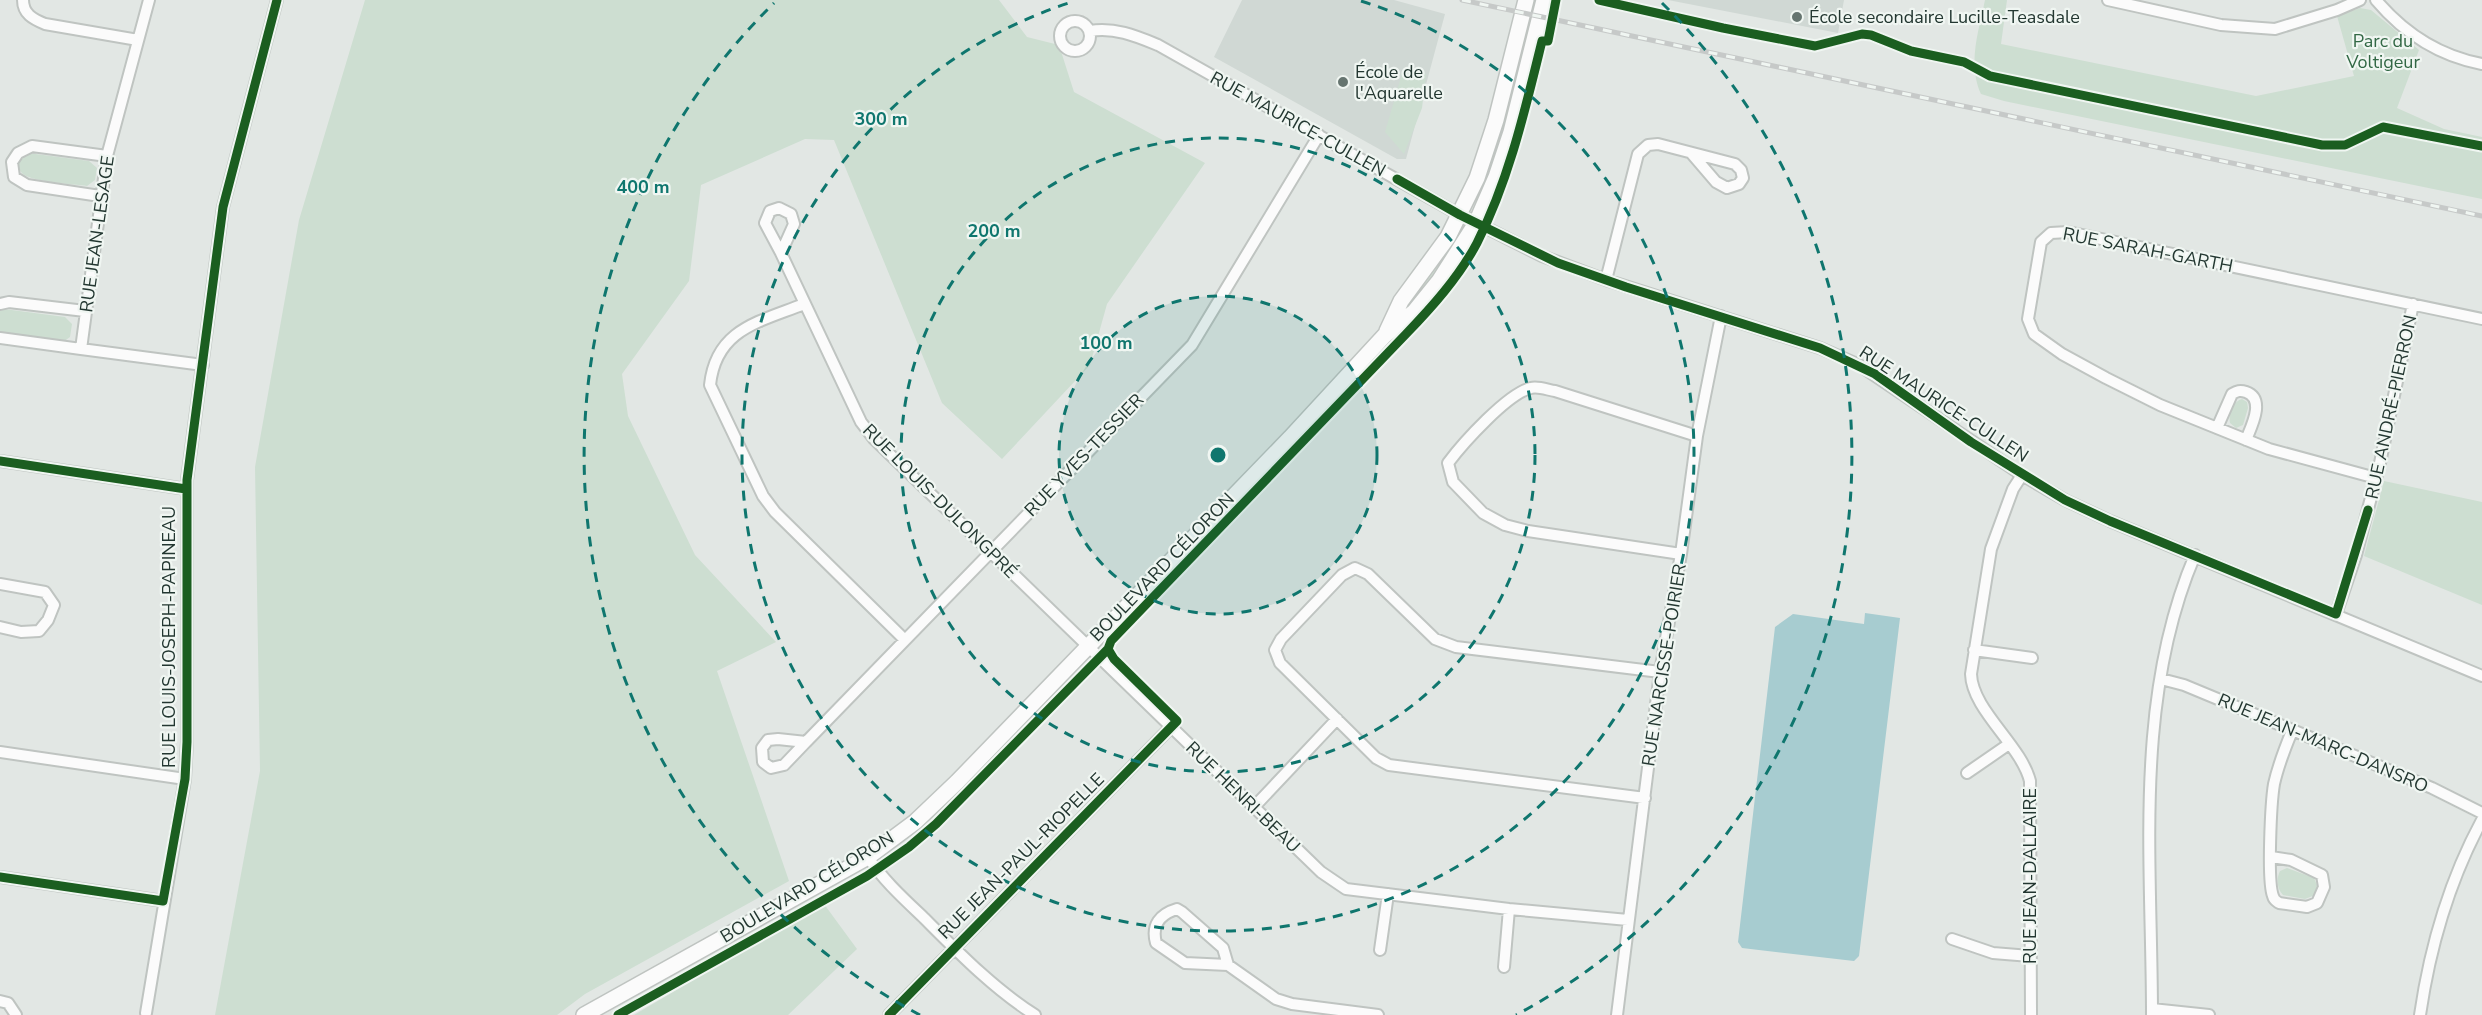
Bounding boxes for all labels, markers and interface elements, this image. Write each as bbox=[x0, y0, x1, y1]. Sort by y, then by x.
place label: École secondaire Lucille-Teasdale bbox=[1809, 5, 2080, 29]
marker: École secondaire Lucille-Teasdale bbox=[1790, 10, 1804, 24]
park label: Parc du Voltigeur bbox=[2345, 29, 2420, 74]
place label: École de l'Aquarelle bbox=[1355, 60, 1443, 105]
street label: RUE MAURICE-CULLEN bbox=[1206, 66, 1390, 182]
marker: École de l'Aquarelle bbox=[1336, 75, 1350, 89]
text: 300 m bbox=[854, 107, 908, 131]
street label: RUE JEAN-LESAGE bbox=[74, 154, 120, 314]
text: 400 m bbox=[616, 175, 670, 199]
text: 200 m bbox=[967, 219, 1021, 243]
street label: RUE SARAH-GARTH bbox=[2061, 222, 2235, 278]
street label: RUE ANDRÉ-PIERRON bbox=[2360, 313, 2422, 501]
text: 100 m bbox=[1079, 331, 1133, 355]
street label: RUE MAURICE-CULLEN bbox=[1855, 340, 2033, 468]
street label: RUE YVES-TESSIER bbox=[1019, 388, 1149, 522]
street label: RUE LOUIS-DULONGPRÉ bbox=[858, 419, 1022, 583]
centre of rings bbox=[1208, 445, 1228, 465]
street label: BOULEVARD CÉLORON bbox=[1084, 487, 1240, 647]
street label: RUE LOUIS-JOSEPH-PAPINEAU bbox=[157, 506, 181, 768]
street label: RUE NARCISSE-POIRIER bbox=[1636, 562, 1692, 768]
street label: RUE JEAN-MARC-DANSRO bbox=[2214, 688, 2432, 798]
street label: RUE HENRI-BEAU bbox=[1180, 736, 1306, 858]
street label: RUE JEAN-PAUL-RIOPELLE bbox=[933, 768, 1109, 944]
street label: RUE JEAN-DALLAIRE bbox=[2018, 788, 2042, 964]
street label: BOULEVARD CÉLORON bbox=[716, 826, 898, 948]

